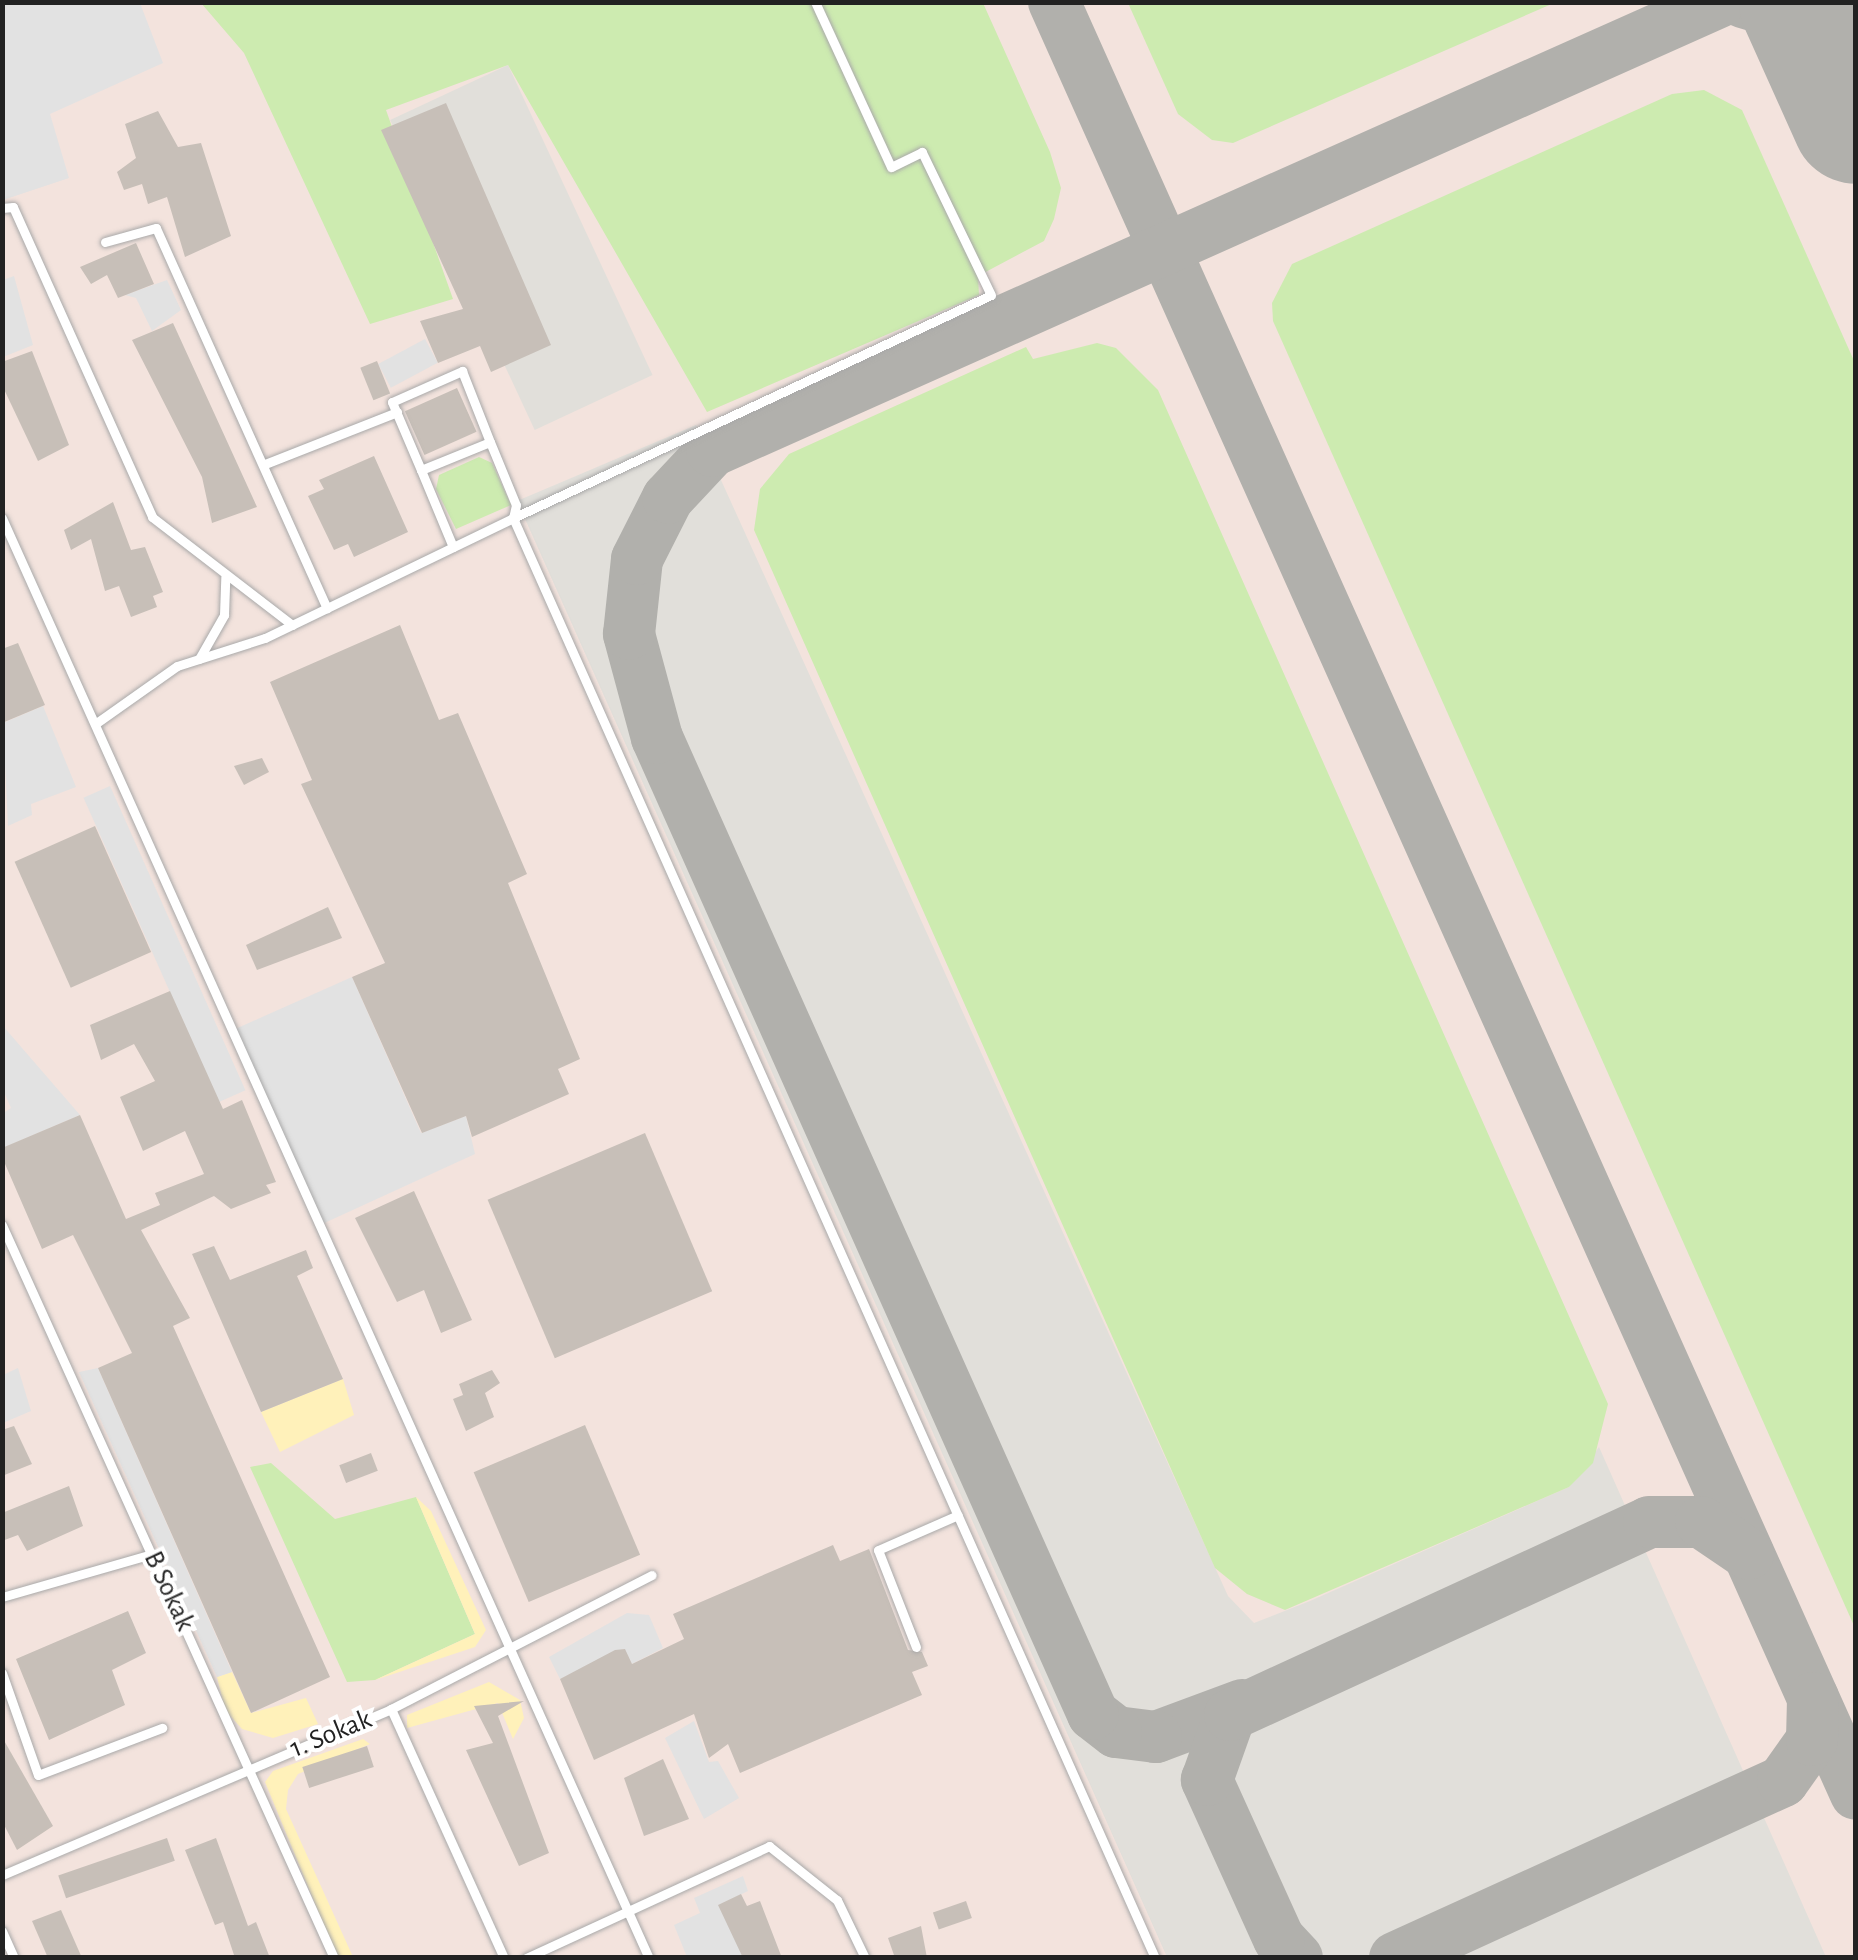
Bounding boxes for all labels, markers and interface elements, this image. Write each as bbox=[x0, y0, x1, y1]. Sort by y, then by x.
street label: B Sokak bbox=[136, 1546, 202, 1636]
street label: 1. Sokak bbox=[285, 1703, 377, 1765]

